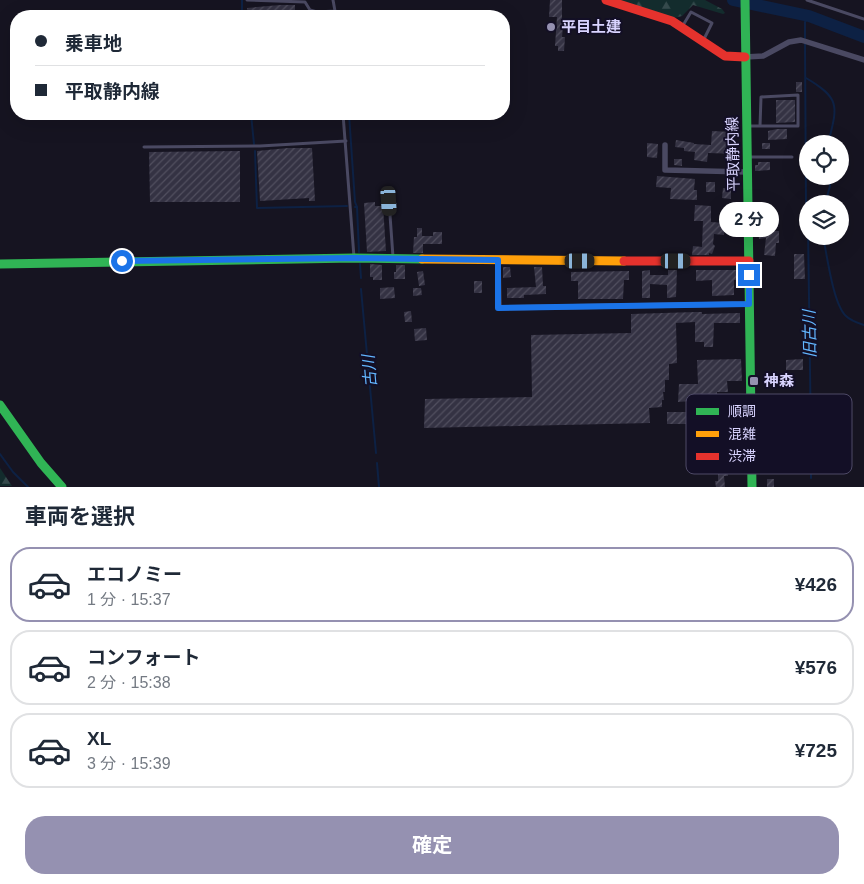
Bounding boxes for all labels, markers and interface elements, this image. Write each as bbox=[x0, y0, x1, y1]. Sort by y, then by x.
place label: 平目土建 bbox=[561, 18, 621, 35]
marker: 平目土建 bbox=[545, 21, 557, 33]
text: 乗車地 bbox=[65, 33, 122, 54]
text: 平取静内線 bbox=[65, 81, 160, 102]
street label: 平取静内線 bbox=[723, 116, 742, 192]
map controls bbox=[799, 135, 849, 245]
button: locate bbox=[799, 135, 849, 185]
car bbox=[380, 186, 397, 216]
button: layers bbox=[799, 195, 849, 245]
callout: 2 分 bbox=[719, 202, 779, 238]
text: 2 分 bbox=[734, 211, 764, 228]
route start bbox=[111, 250, 133, 272]
car bbox=[565, 254, 595, 269]
car bbox=[661, 254, 691, 269]
route end bbox=[738, 264, 760, 286]
water label: 旧古川 bbox=[801, 308, 818, 358]
water label: 古川 bbox=[359, 352, 379, 388]
place label: 神森 bbox=[763, 372, 794, 389]
marker: 神森 bbox=[748, 375, 760, 387]
legend bbox=[686, 394, 852, 474]
text: 順調 bbox=[728, 403, 756, 419]
text: 混雑 bbox=[728, 426, 756, 442]
text: 渋滞 bbox=[728, 448, 756, 464]
text: 車両を選択 bbox=[25, 504, 135, 529]
icon: car bbox=[27, 562, 72, 607]
text: エコノミー bbox=[87, 564, 182, 585]
text: ¥426 bbox=[795, 574, 837, 595]
text: 1 分 · 15:37 bbox=[87, 591, 171, 608]
icon: car bbox=[27, 645, 72, 690]
text: コンフォート bbox=[87, 647, 200, 668]
text: ¥576 bbox=[795, 657, 837, 678]
text: 2 分 · 15:38 bbox=[87, 674, 171, 691]
icon: car bbox=[27, 728, 72, 773]
text: XL bbox=[87, 728, 111, 749]
text: ¥725 bbox=[795, 740, 837, 761]
text: 3 分 · 15:39 bbox=[87, 755, 171, 772]
button: 確定 bbox=[25, 816, 839, 874]

